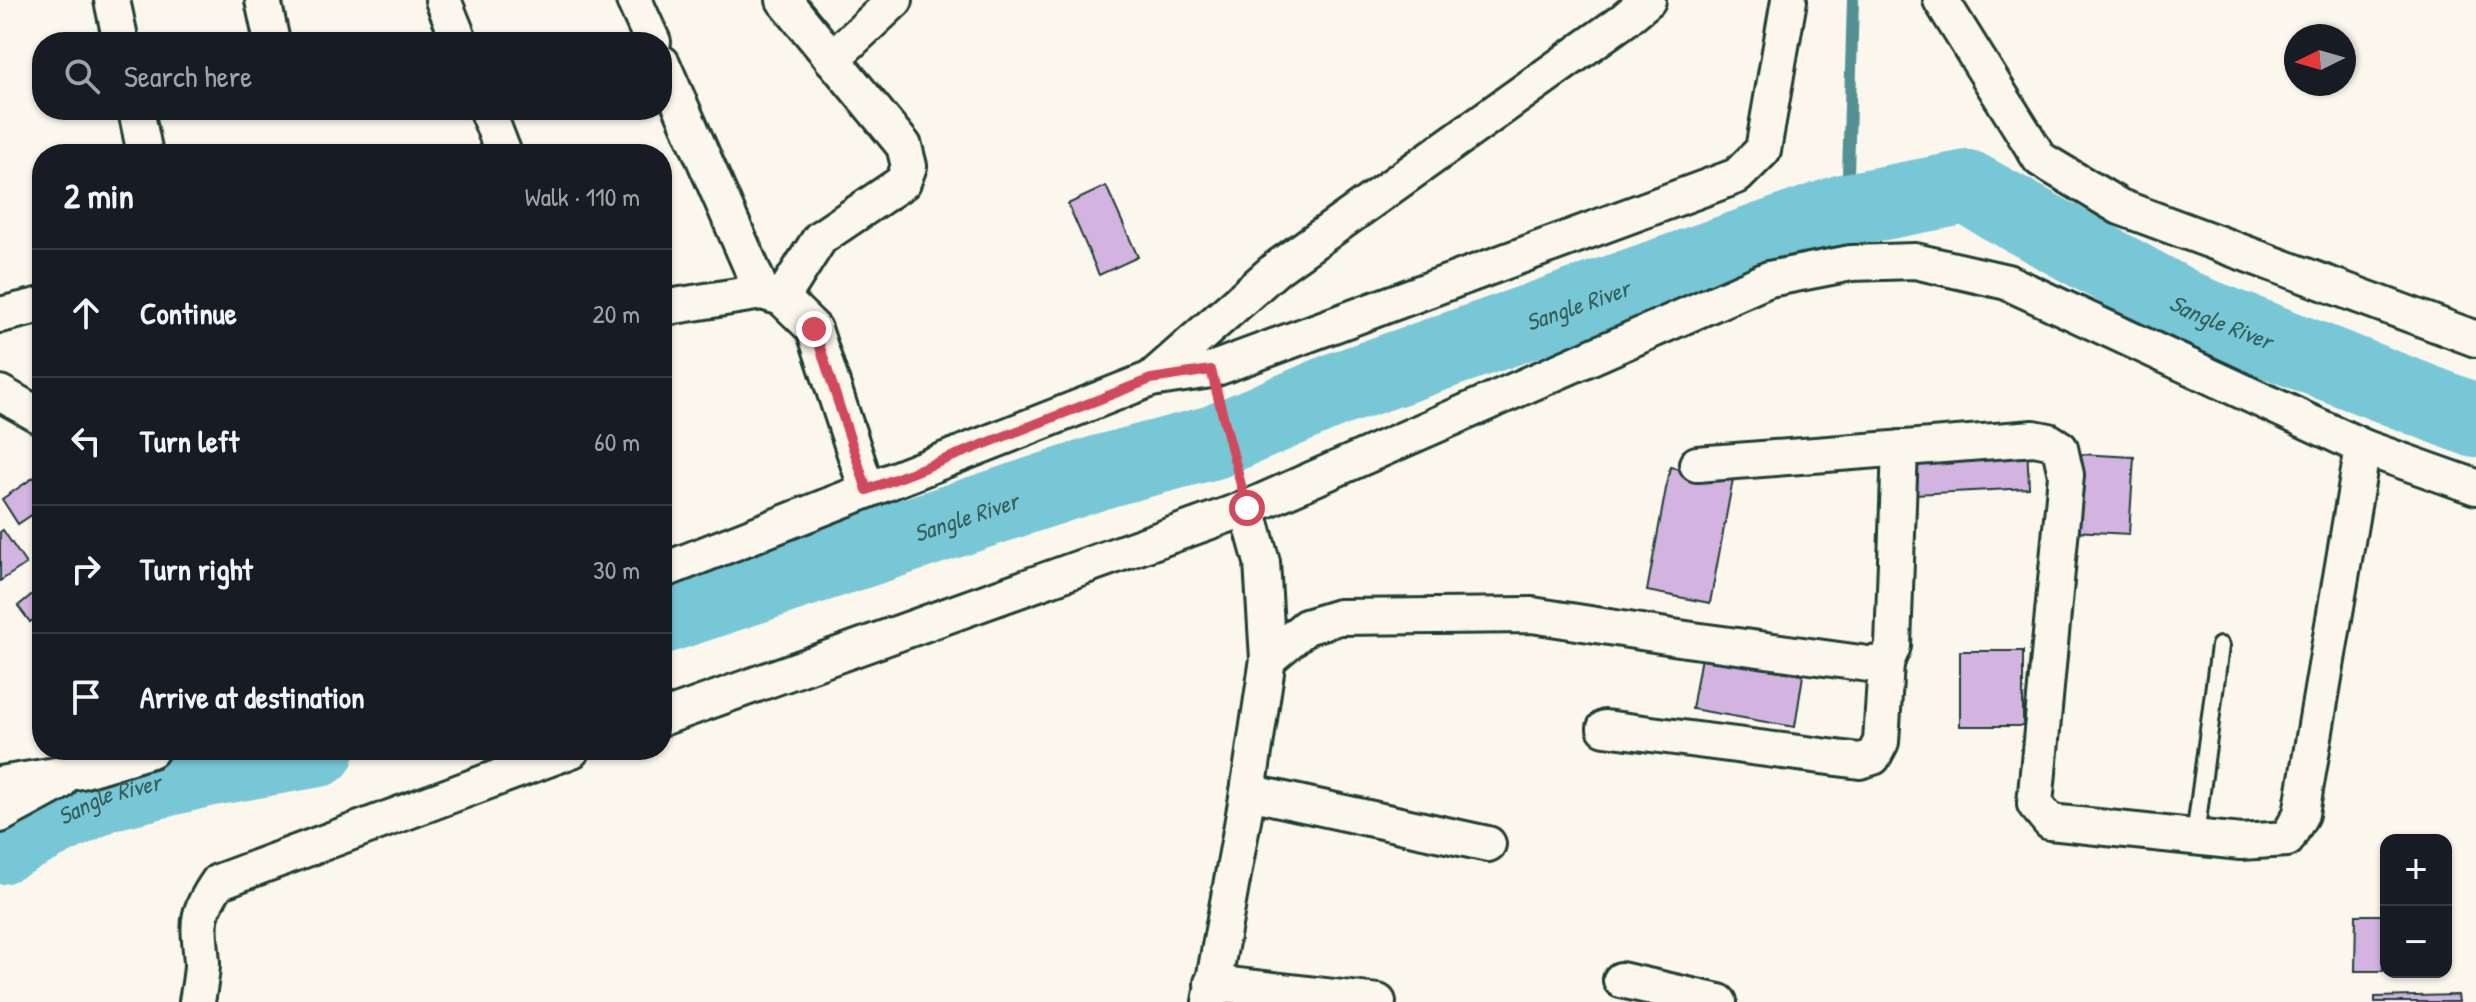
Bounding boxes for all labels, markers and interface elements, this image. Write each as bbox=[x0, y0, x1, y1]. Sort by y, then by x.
north arrow bbox=[2284, 24, 2356, 96]
search box bbox=[32, 32, 672, 120]
icon: search bbox=[60, 54, 104, 98]
text: Search here bbox=[124, 56, 252, 96]
text: 2 min bbox=[64, 173, 134, 219]
text: Walk · 110 m bbox=[525, 179, 640, 214]
water label: Sangle River bbox=[1521, 271, 1636, 338]
water label: Sangle River bbox=[2164, 286, 2280, 358]
icon: ahead bbox=[64, 291, 108, 335]
text: Continue bbox=[140, 293, 237, 333]
text: 20 m bbox=[593, 296, 640, 331]
route end bbox=[796, 311, 832, 347]
icon: left bbox=[64, 419, 108, 463]
text: Turn left bbox=[140, 421, 239, 461]
text: 60 m bbox=[594, 424, 640, 459]
water label: Sangle River bbox=[909, 484, 1025, 549]
route start bbox=[1229, 490, 1265, 526]
icon: right bbox=[64, 547, 108, 591]
text: Turn right bbox=[140, 549, 253, 589]
text: 30 m bbox=[593, 552, 640, 587]
icon: arrive bbox=[64, 675, 108, 719]
text: Arrive at destination bbox=[140, 677, 365, 717]
water label: Sangle River bbox=[52, 765, 166, 832]
map controls bbox=[2380, 834, 2452, 978]
button: + bbox=[2380, 834, 2452, 906]
button: − bbox=[2380, 906, 2452, 978]

